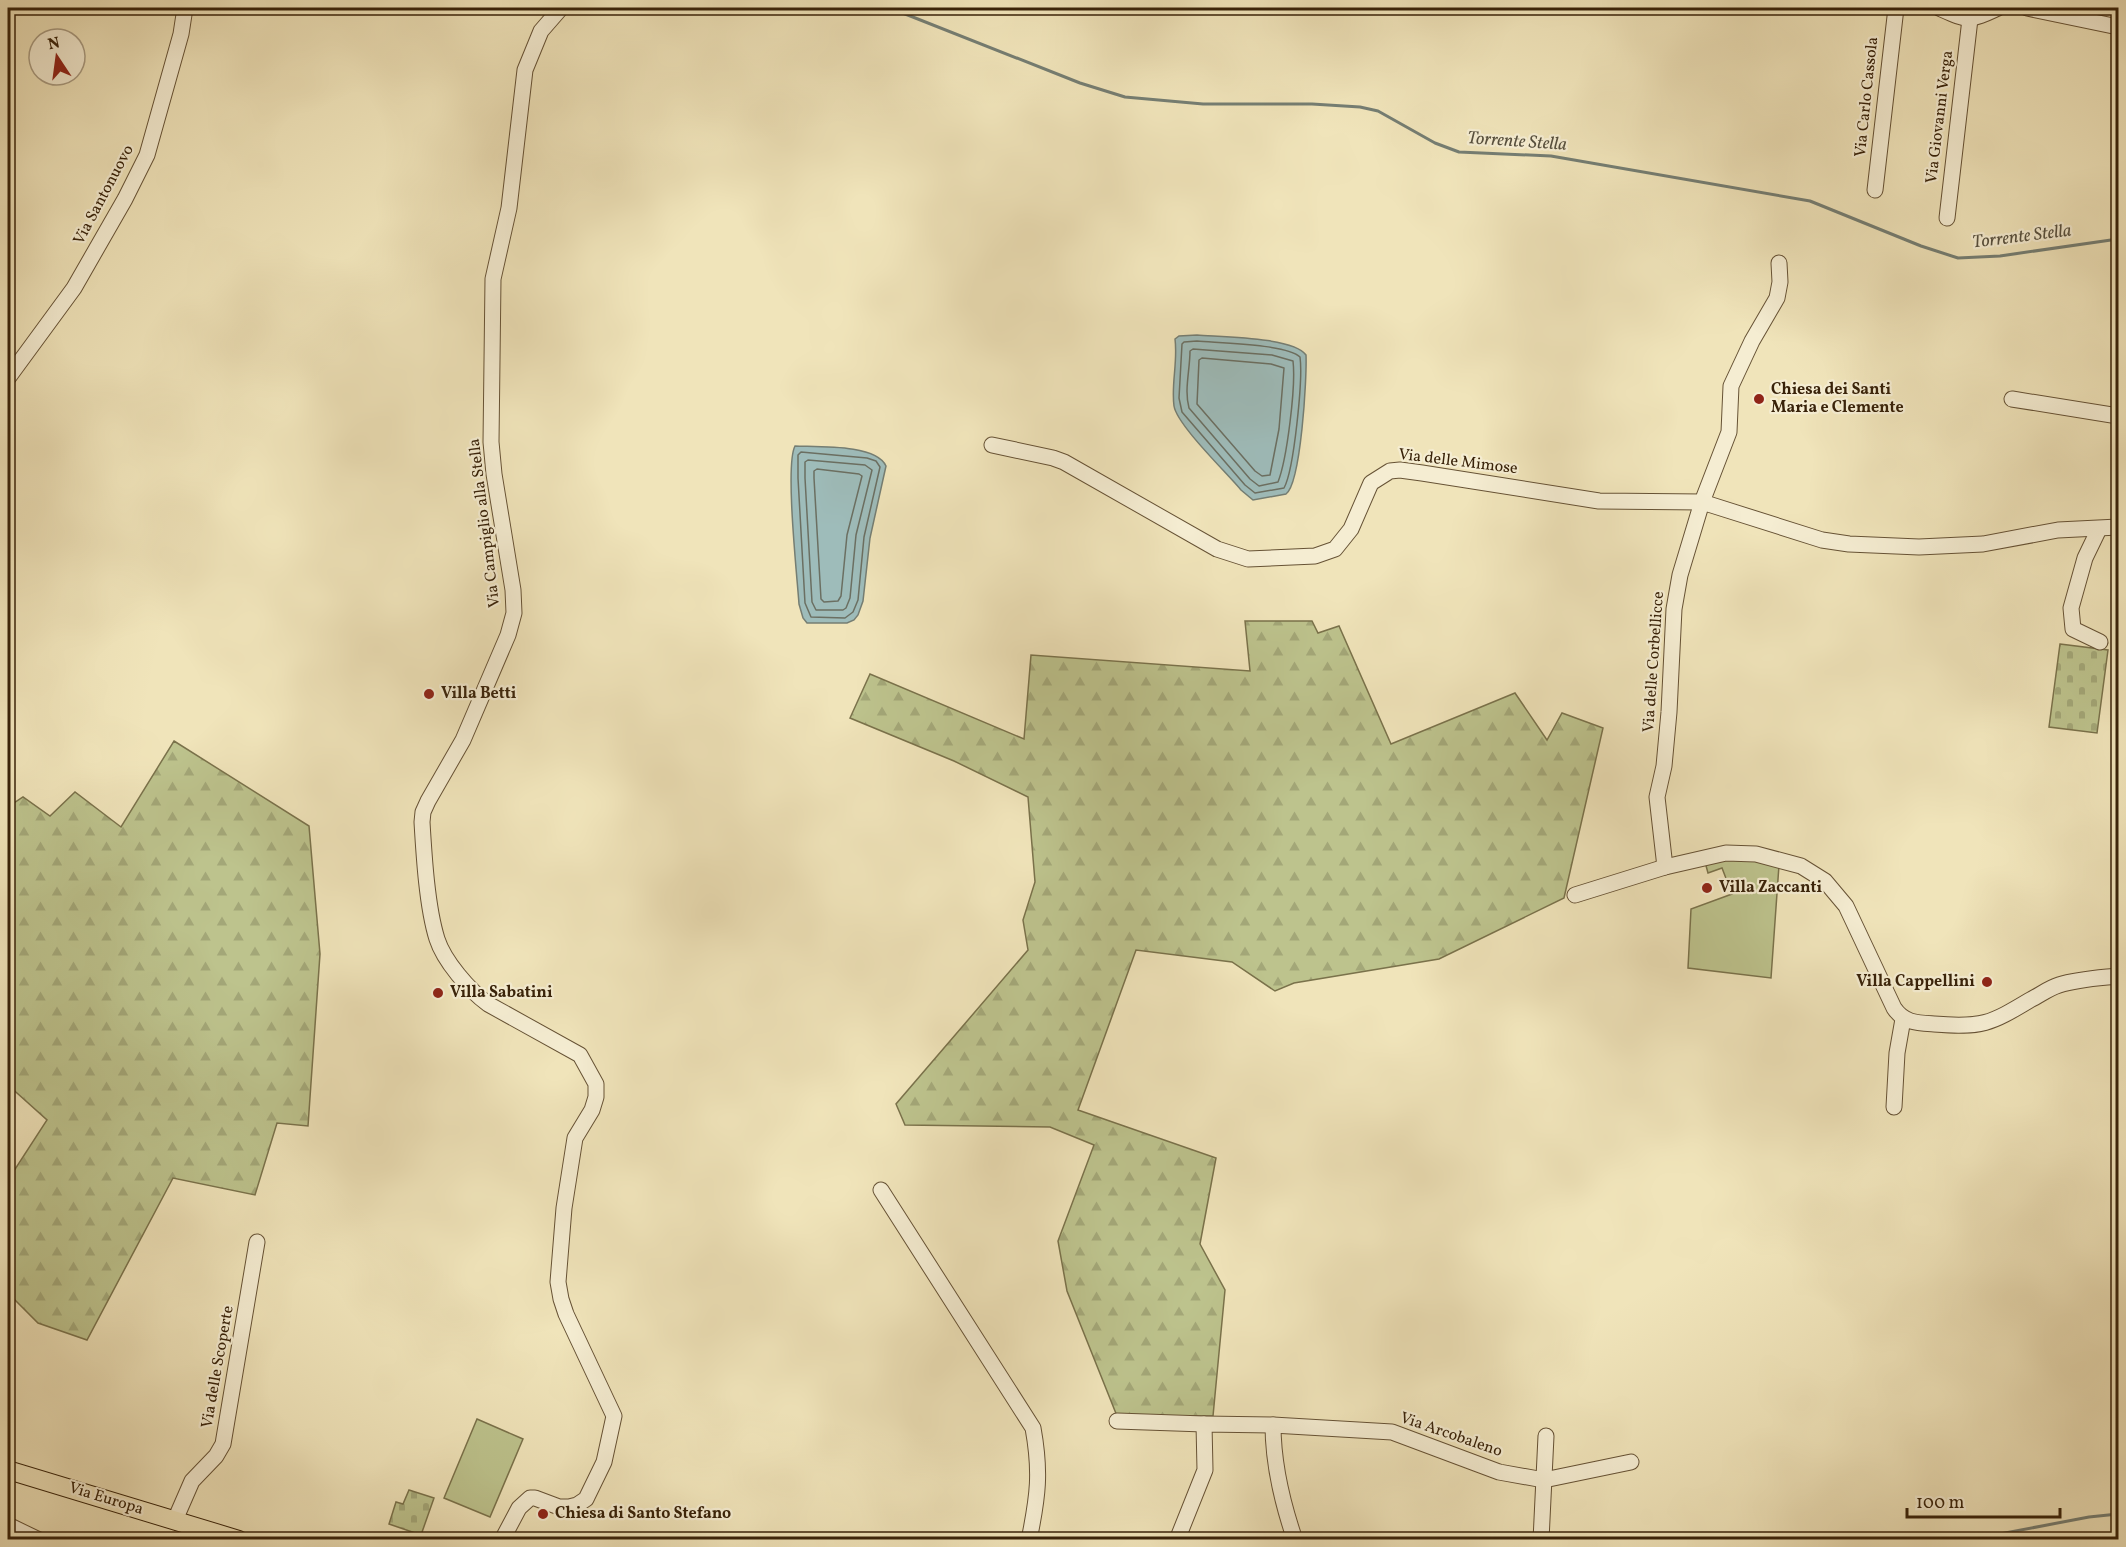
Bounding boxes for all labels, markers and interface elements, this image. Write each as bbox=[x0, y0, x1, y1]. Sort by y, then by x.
north arrow bbox=[27, 27, 87, 87]
text: N bbox=[46, 32, 63, 56]
street label: Via Carlo Cassola bbox=[1850, 36, 1884, 158]
street label: Via Giovanni Verga bbox=[1921, 49, 1959, 185]
water label: Torrente Stella bbox=[1466, 126, 1568, 158]
street label: Via Santonuovo bbox=[68, 141, 140, 249]
water label: Torrente Stella bbox=[1971, 219, 2073, 255]
place label: Chiesa dei Santi Maria e Clemente bbox=[1771, 379, 1904, 419]
marker: Chiesa dei Santi Maria e Clemente bbox=[1752, 392, 1766, 406]
street label: Via Campiglio alla Stella bbox=[464, 437, 506, 609]
street label: Via delle Mimose bbox=[1397, 444, 1519, 480]
street label: Via delle Corbellicce bbox=[1638, 591, 1670, 733]
place label: Villa Betti bbox=[441, 683, 517, 705]
marker: Villa Betti bbox=[422, 687, 436, 701]
place label: Villa Zaccanti bbox=[1719, 877, 1822, 899]
marker: Villa Zaccanti bbox=[1700, 881, 1714, 895]
place label: Villa Cappellini bbox=[1856, 971, 1975, 993]
marker: Villa Cappellini bbox=[1980, 975, 1994, 989]
place label: Villa Sabatini bbox=[450, 982, 553, 1004]
marker: Villa Sabatini bbox=[431, 986, 445, 1000]
street label: Via delle Scoperte bbox=[196, 1304, 240, 1430]
street label: Via Arcobaleno bbox=[1397, 1407, 1505, 1463]
street label: Via Europa bbox=[66, 1477, 146, 1521]
scale bar bbox=[1907, 1481, 2060, 1519]
text: 100 m bbox=[1916, 1491, 1965, 1516]
place label: Chiesa di Santo Stefano bbox=[555, 1503, 731, 1525]
marker: Chiesa di Santo Stefano bbox=[536, 1507, 550, 1521]

